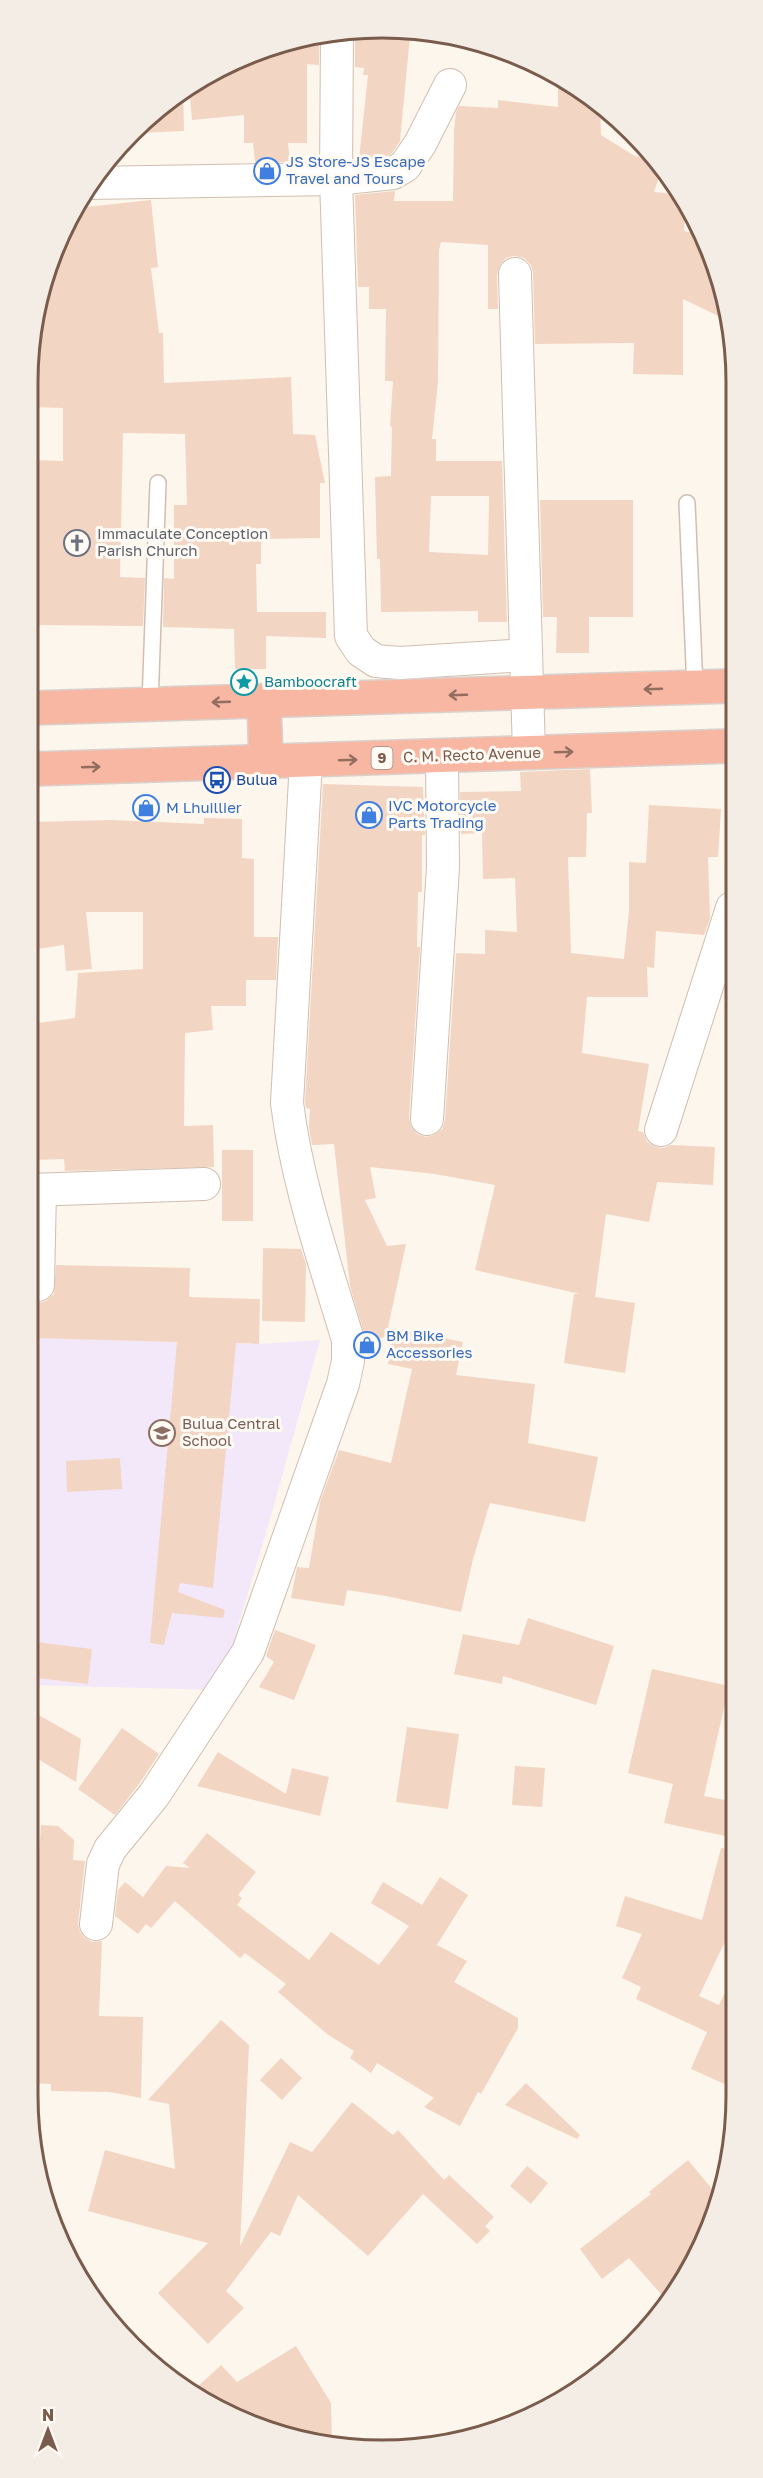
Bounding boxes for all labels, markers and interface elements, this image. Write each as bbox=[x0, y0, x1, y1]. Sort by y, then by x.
place label: JS Store-JS Escape Travel and Tours bbox=[286, 152, 426, 187]
shop icon: JS Store-JS Escape Travel and Tours bbox=[252, 156, 282, 186]
place label: Immaculate Conception Parish Church bbox=[97, 524, 268, 559]
church icon: Immaculate Conception Parish Church bbox=[62, 528, 92, 558]
place icon: Bamboocraft bbox=[229, 667, 259, 697]
place label: Bamboocraft bbox=[264, 672, 357, 690]
one-way arrow bbox=[643, 683, 663, 695]
one-way arrow bbox=[448, 690, 468, 701]
one-way arrow bbox=[212, 697, 232, 708]
street label: C. M. Recto Avenue bbox=[403, 743, 541, 765]
road number: 9 bbox=[372, 747, 392, 769]
one-way arrow bbox=[554, 747, 574, 758]
one-way arrow bbox=[338, 754, 358, 765]
one-way arrow bbox=[80, 761, 100, 773]
bus stop icon: Bulua bbox=[202, 765, 232, 795]
place label: Bulua bbox=[236, 770, 277, 788]
shop icon: M Lhuillier bbox=[131, 793, 161, 823]
place label: IVC Motorcycle Parts Trading bbox=[388, 796, 497, 831]
place label: M Lhuillier bbox=[166, 798, 242, 816]
shop icon: IVC Motorcycle Parts Trading bbox=[354, 800, 384, 830]
place label: BM Bike Accessories bbox=[386, 1326, 472, 1361]
shop icon: BM Bike Accessories bbox=[352, 1330, 382, 1360]
place label: Bulua Central School bbox=[182, 1414, 280, 1449]
school or university icon: Bulua Central School bbox=[147, 1418, 177, 1448]
north arrow bbox=[18, 2400, 78, 2460]
text: N bbox=[42, 2405, 54, 2425]

